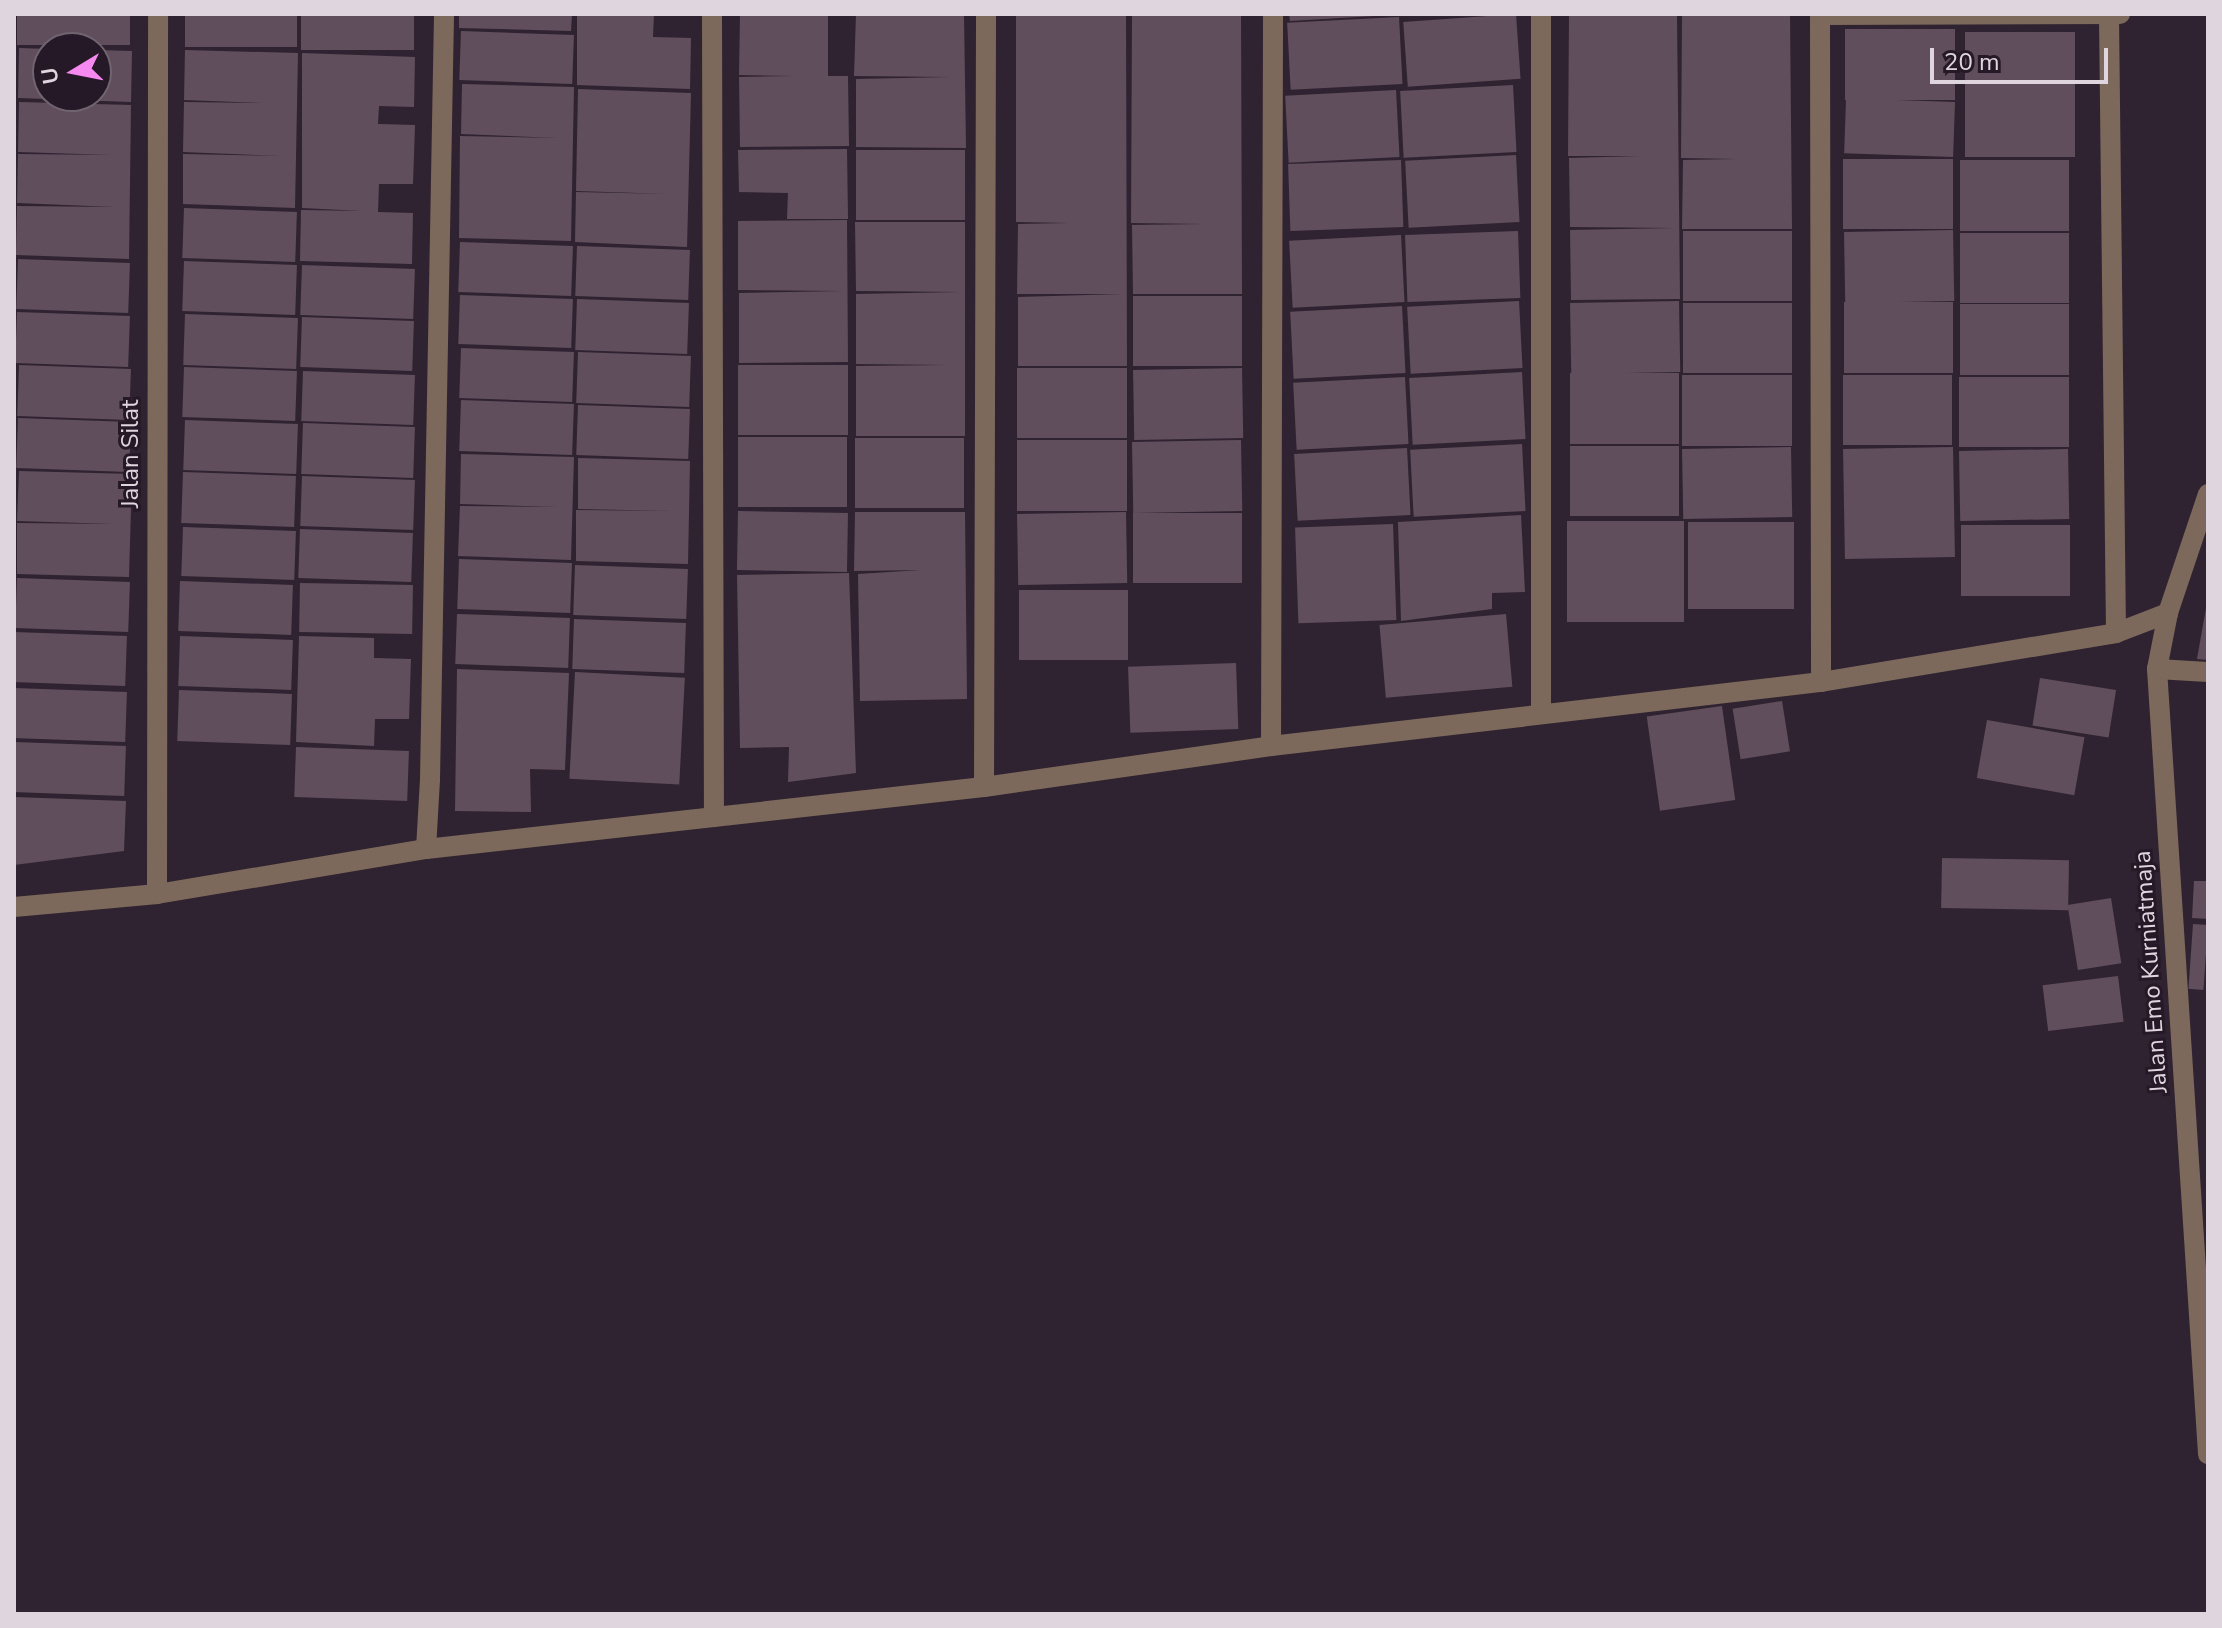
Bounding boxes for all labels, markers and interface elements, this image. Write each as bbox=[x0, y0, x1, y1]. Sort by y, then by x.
north arrow bbox=[32, 32, 112, 112]
scale bar bbox=[1934, 32, 2112, 82]
text: 20 m bbox=[1944, 46, 2000, 78]
text: U bbox=[34, 65, 67, 86]
street label: Jalan Silat bbox=[117, 400, 145, 508]
street label: Jalan Emo Kurniatmaja bbox=[2128, 850, 2174, 1094]

